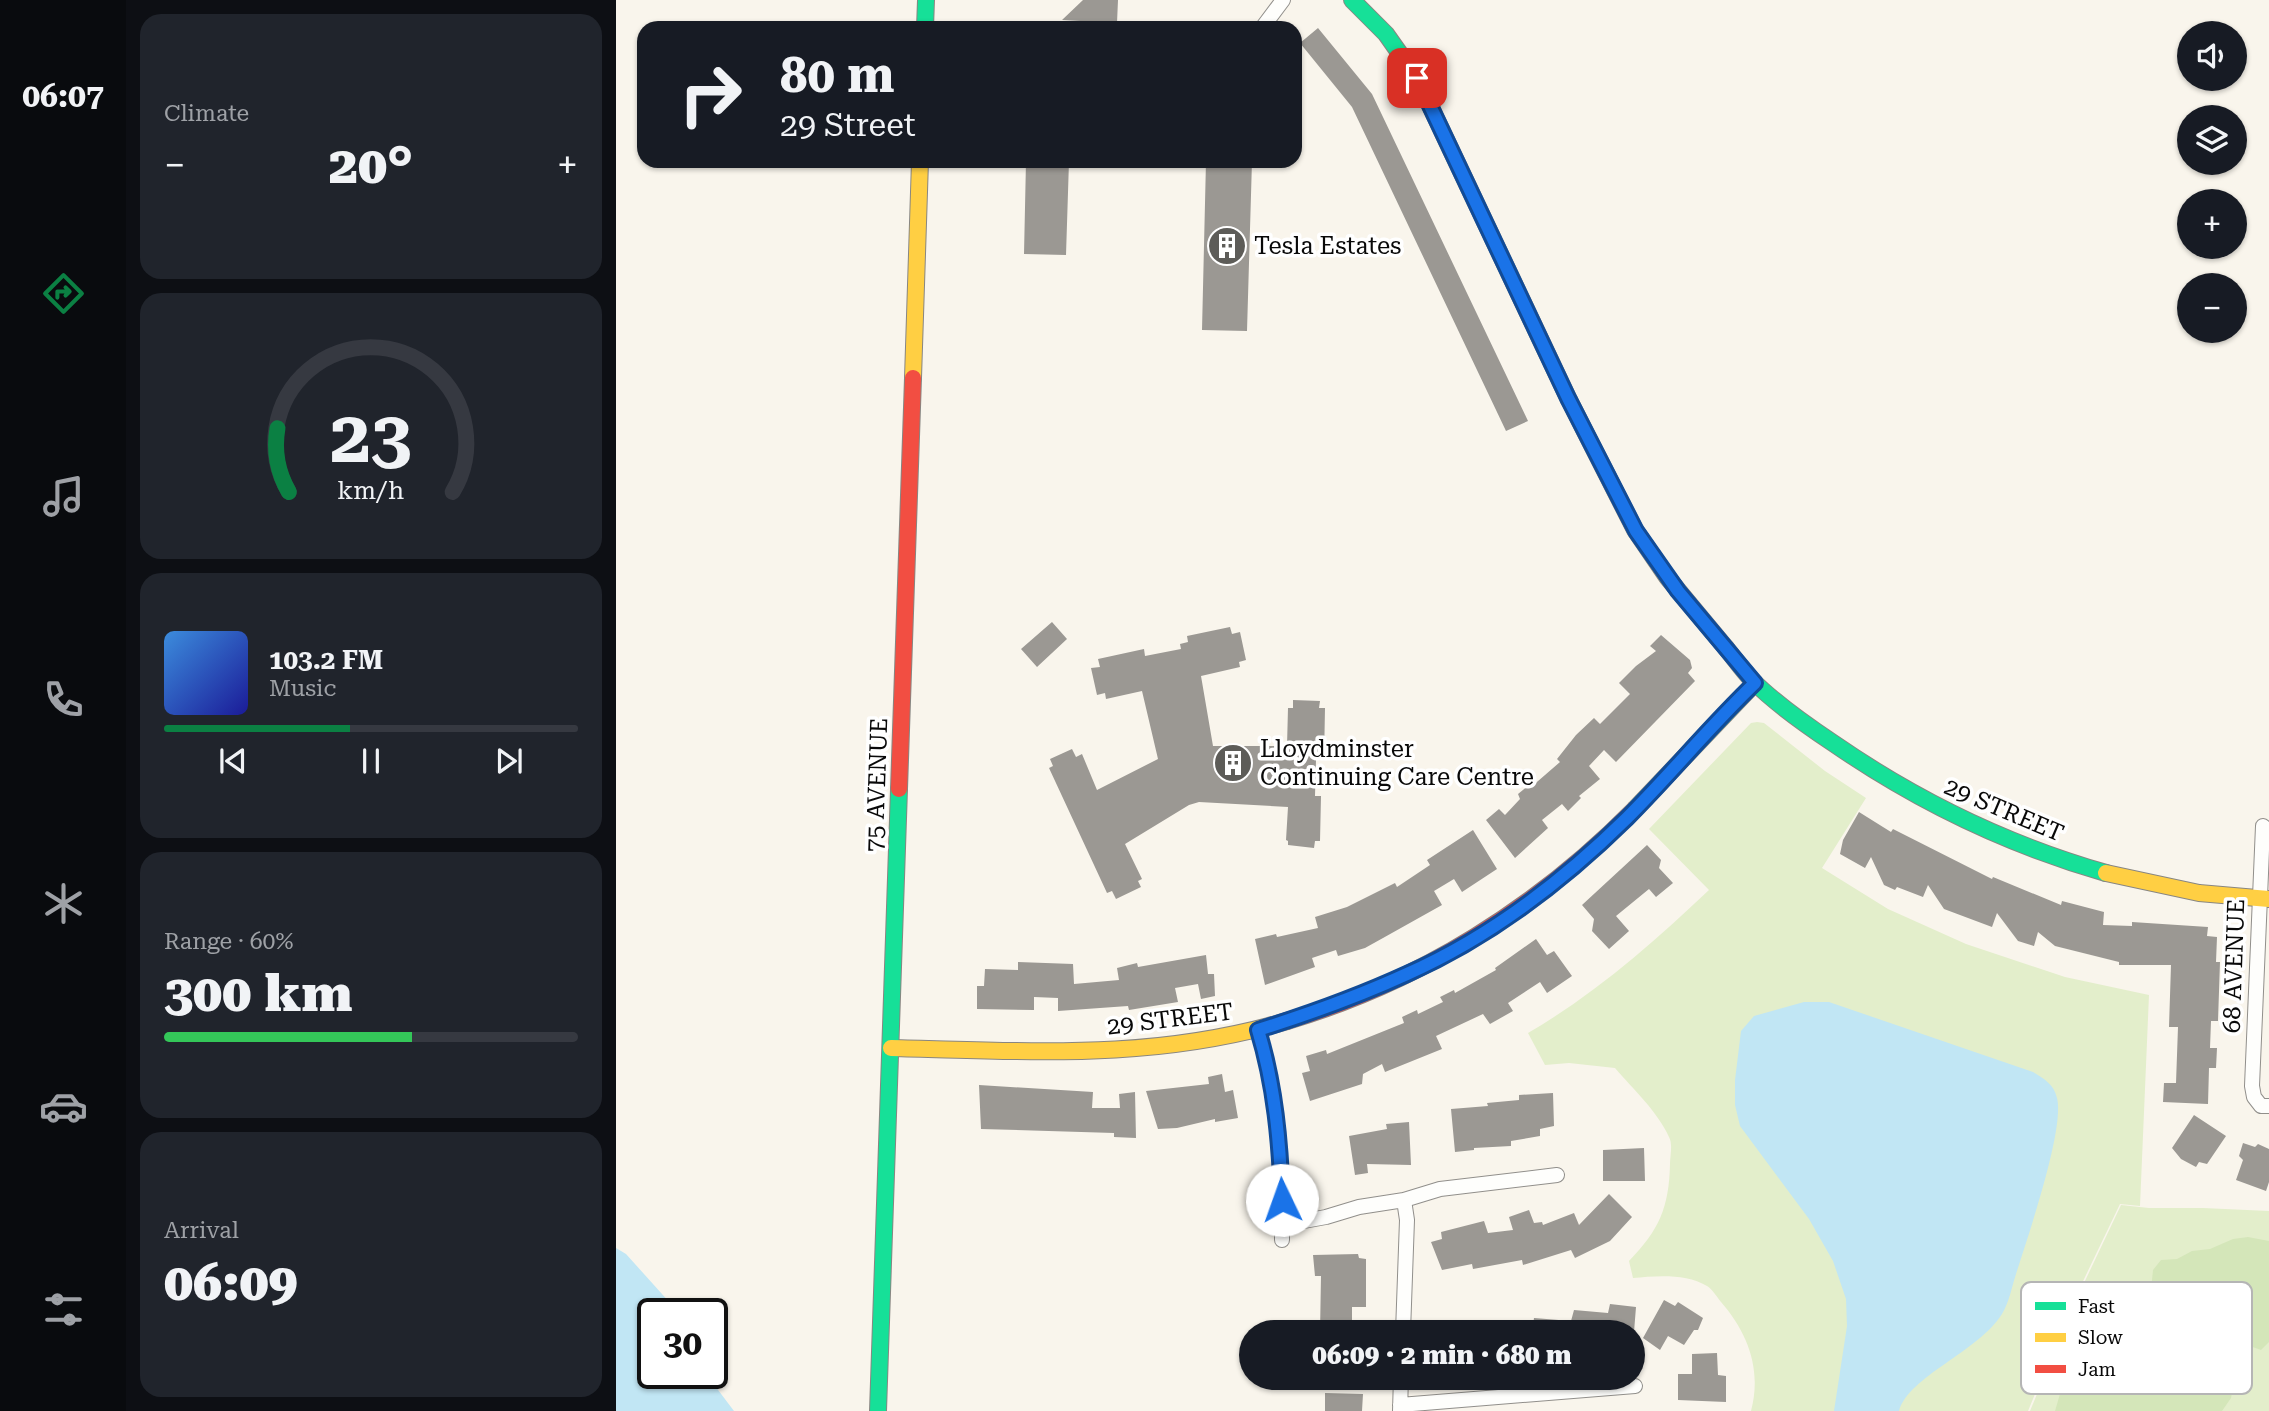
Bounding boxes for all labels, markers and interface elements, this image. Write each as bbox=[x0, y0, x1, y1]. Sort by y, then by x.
map controls bbox=[2177, 21, 2247, 343]
button: sound bbox=[2177, 21, 2247, 91]
text: 80 m bbox=[780, 47, 895, 104]
pin bbox=[1387, 48, 1447, 108]
icon: right bbox=[665, 49, 756, 140]
icon: arrive bbox=[1398, 59, 1436, 97]
text: 06:07 bbox=[22, 77, 104, 115]
text: Climate bbox=[164, 100, 249, 127]
button: layers bbox=[2177, 105, 2247, 175]
text: 29 Street bbox=[780, 106, 916, 144]
text: 20° bbox=[329, 135, 413, 196]
text: − bbox=[164, 143, 185, 187]
text: + bbox=[557, 143, 578, 187]
button: + bbox=[2177, 189, 2247, 259]
building icon: Tesla Estates bbox=[1206, 225, 1248, 267]
place label: Tesla Estates bbox=[1254, 232, 1401, 260]
icon: directions bbox=[39, 269, 88, 318]
button: − bbox=[2177, 273, 2247, 343]
text: 23 bbox=[330, 396, 412, 481]
icon: music bbox=[39, 472, 88, 521]
text: km/h bbox=[338, 476, 404, 505]
text: 103.2 FM bbox=[269, 645, 383, 675]
icon: phone bbox=[39, 675, 88, 724]
text: Music bbox=[269, 675, 336, 702]
street label: 75 AVENUE bbox=[861, 717, 893, 853]
place label: Lloydminster Continuing Care Centre bbox=[1260, 735, 1534, 791]
icon: previous bbox=[214, 742, 252, 780]
icon: pause bbox=[352, 742, 390, 780]
icon: next bbox=[490, 742, 528, 780]
building icon: Lloydminster Continuing Care Centre bbox=[1212, 742, 1254, 784]
street label: 29 STREET bbox=[1940, 772, 2068, 848]
icon: climate bbox=[39, 879, 88, 928]
street label: 68 AVENUE bbox=[2218, 898, 2250, 1034]
text: Range · 60% bbox=[164, 928, 293, 955]
text: 300 km bbox=[164, 963, 352, 1024]
street label: 29 STREET bbox=[1105, 997, 1235, 1041]
icon: car bbox=[39, 1082, 88, 1131]
position arrow bbox=[1245, 1163, 1319, 1237]
text: Arrival bbox=[164, 1217, 239, 1244]
text: 06:09 bbox=[164, 1252, 298, 1313]
legend bbox=[2021, 1282, 2252, 1394]
icon: filters bbox=[39, 1285, 88, 1334]
text: Fast bbox=[2078, 1295, 2115, 1318]
speed limit sign: 30 bbox=[637, 1298, 728, 1389]
text: Slow bbox=[2078, 1326, 2123, 1349]
text: 06:09 · 2 min · 680 m bbox=[1312, 1340, 1572, 1370]
text: Jam bbox=[2078, 1358, 2116, 1381]

